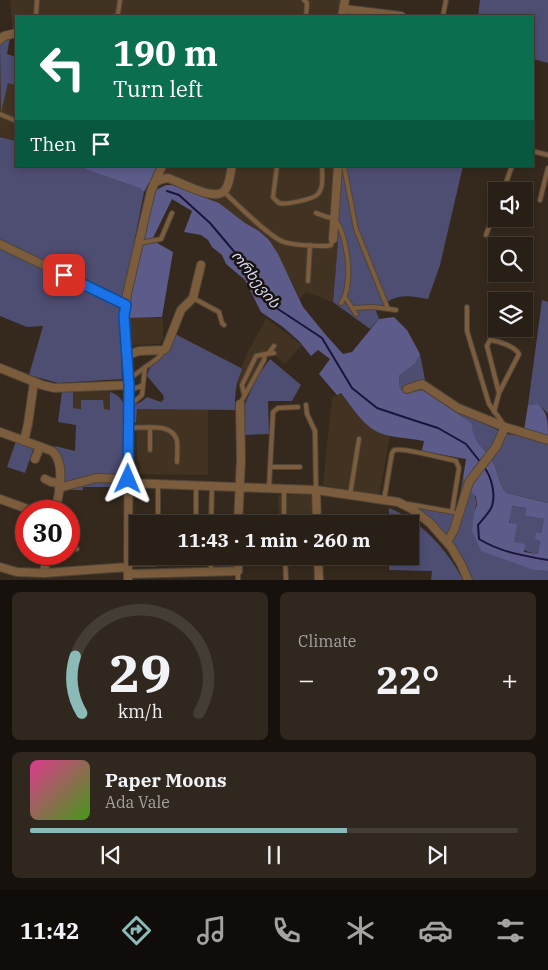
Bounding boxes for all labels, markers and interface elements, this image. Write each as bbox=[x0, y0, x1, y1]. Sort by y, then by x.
text: 190 m bbox=[113, 30, 218, 76]
icon: left bbox=[30, 35, 95, 100]
text: Turn left bbox=[113, 74, 203, 103]
icon: arrive bbox=[87, 130, 115, 158]
text: Then bbox=[30, 132, 77, 156]
map controls bbox=[488, 182, 533, 337]
button: sound bbox=[488, 182, 533, 227]
button: search bbox=[488, 237, 533, 282]
water label: ორხევის bbox=[228, 246, 285, 312]
pin bbox=[43, 254, 85, 296]
icon: arrive bbox=[50, 261, 78, 289]
button: layers bbox=[488, 292, 533, 337]
position arrow bbox=[101, 452, 153, 504]
speed limit sign: 30 bbox=[15, 500, 80, 565]
text: 11:43 · 1 min · 260 m bbox=[178, 528, 370, 552]
text: Climate bbox=[298, 631, 356, 651]
text: 29 bbox=[109, 639, 171, 706]
text: 22° bbox=[376, 655, 440, 704]
text: − bbox=[298, 661, 315, 698]
text: + bbox=[501, 661, 518, 698]
text: km/h bbox=[117, 700, 163, 723]
text: Paper Moons bbox=[105, 768, 227, 792]
text: Ada Vale bbox=[105, 792, 170, 812]
icon: previous bbox=[97, 841, 125, 869]
icon: pause bbox=[260, 841, 288, 869]
icon: next bbox=[423, 841, 451, 869]
icon: directions bbox=[119, 913, 154, 948]
icon: music bbox=[194, 913, 229, 948]
icon: phone bbox=[269, 913, 304, 948]
icon: climate bbox=[343, 913, 378, 948]
icon: car bbox=[418, 913, 453, 948]
icon: filters bbox=[493, 913, 528, 948]
text: 11:42 bbox=[20, 916, 79, 945]

